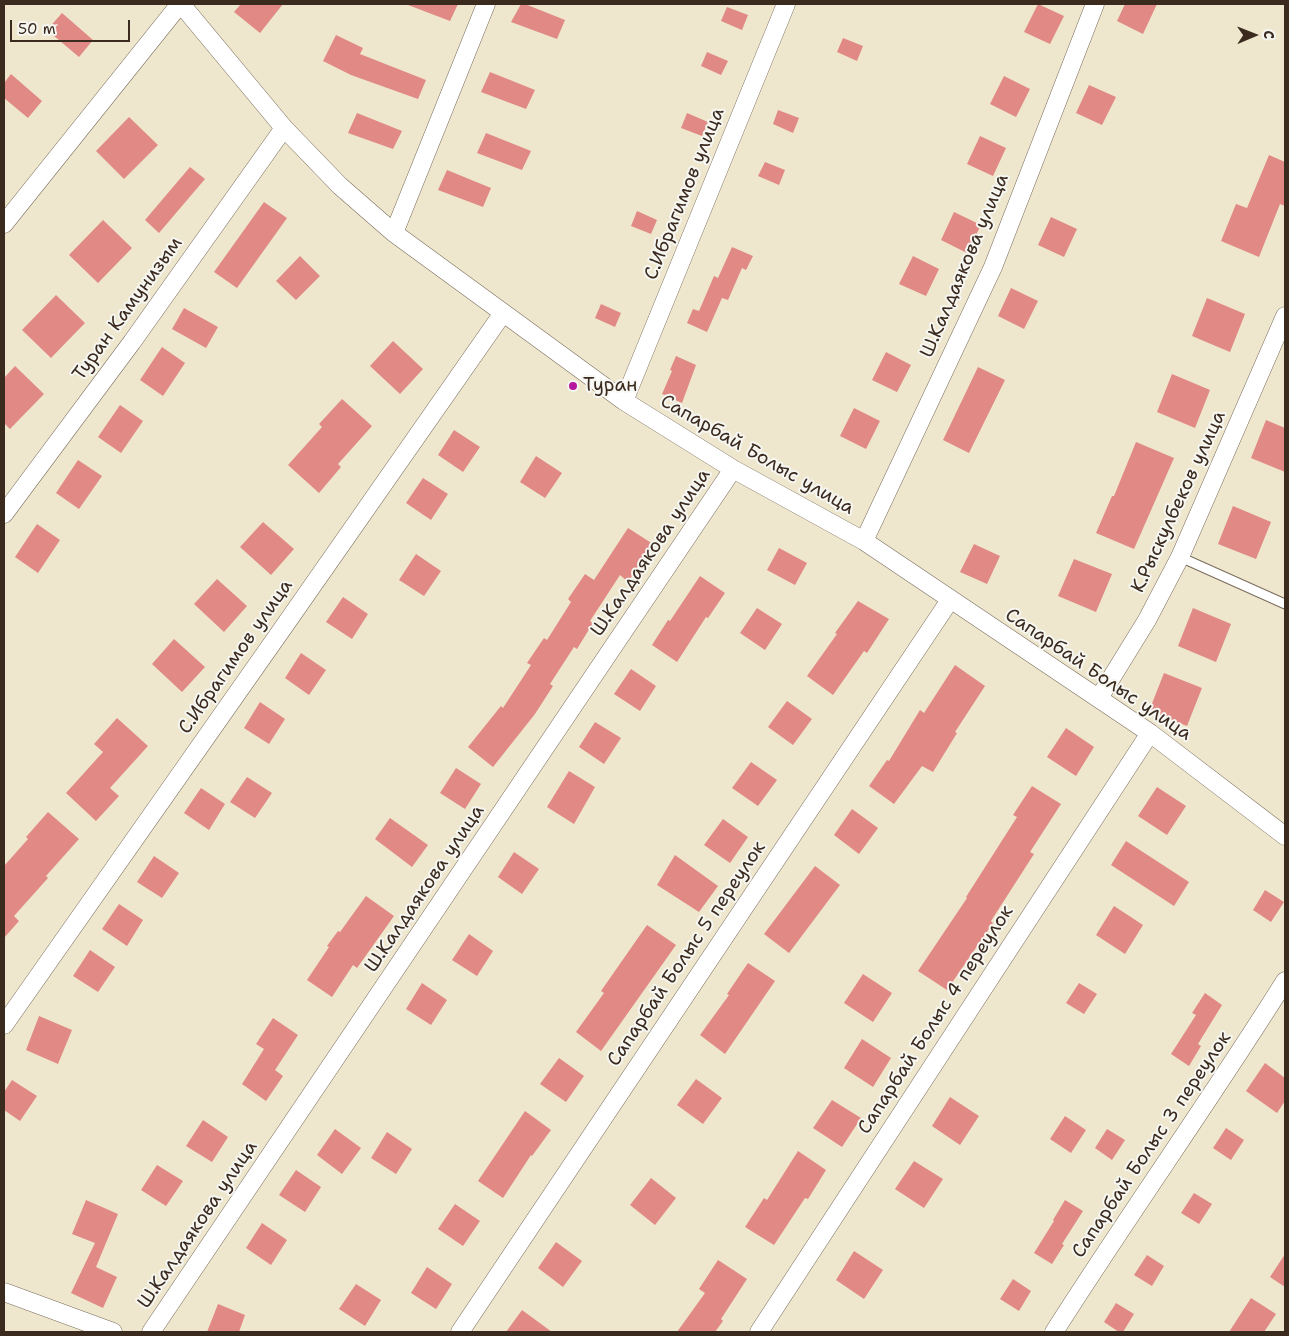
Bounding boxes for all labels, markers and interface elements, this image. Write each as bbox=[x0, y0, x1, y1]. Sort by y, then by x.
scale bar bbox=[12, 10, 132, 42]
north arrow bbox=[1229, 10, 1279, 60]
text: 50 m bbox=[18, 19, 56, 39]
text: С bbox=[1260, 30, 1278, 39]
street label: С.Ибрагимов улица bbox=[640, 105, 730, 283]
street label: Ш.Калдаякова улица bbox=[916, 171, 1014, 361]
street label: Туран Камунизым bbox=[68, 233, 188, 385]
place label: Туран bbox=[583, 375, 638, 397]
marker: Туран bbox=[567, 380, 579, 392]
street label: Сапарбай Болыс улица bbox=[656, 390, 858, 520]
street label: К.Рыскулбеков улица bbox=[1127, 407, 1231, 597]
street label: Ш.Калдаякова улица bbox=[586, 465, 716, 641]
street label: С.Ибрагимов улица bbox=[174, 575, 298, 739]
street label: Сапарбай Болыс улица bbox=[1000, 604, 1196, 746]
street label: Ш.Калдаякова улица bbox=[360, 801, 490, 977]
street label: Сапарбай Болыс 5 переулок bbox=[603, 837, 771, 1071]
street label: Сапарбай Болыс 4 переулок bbox=[853, 901, 1019, 1139]
street label: Сапарбай Болыс 3 переулок bbox=[1068, 1027, 1236, 1263]
street label: Ш.Калдаякова улица bbox=[133, 1137, 263, 1313]

